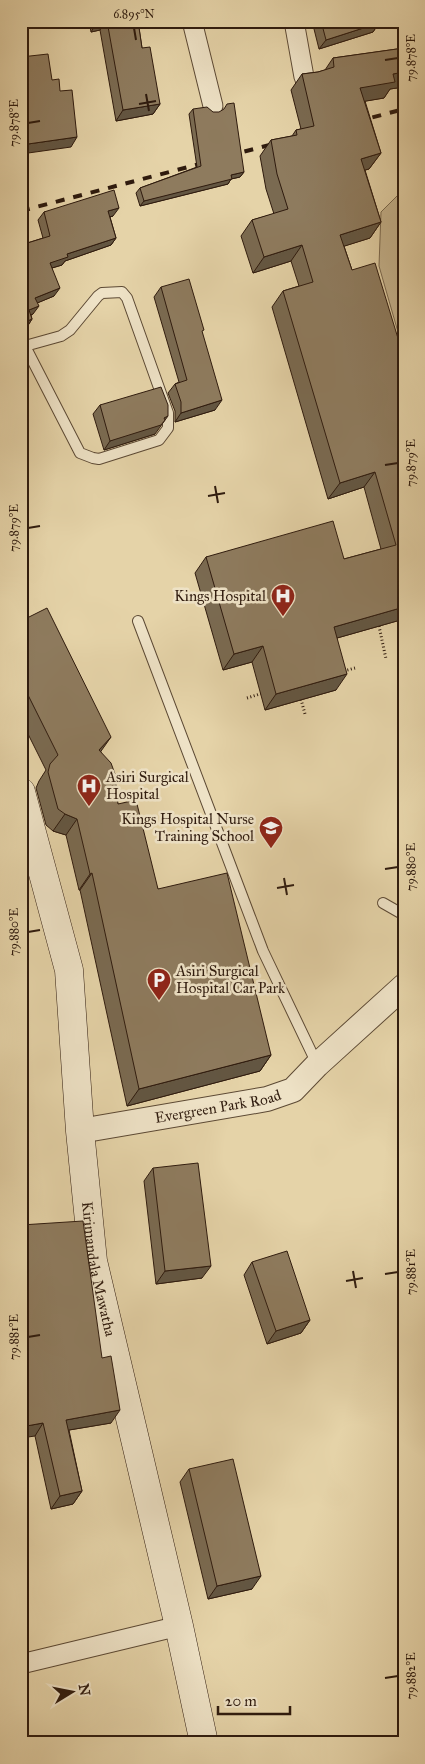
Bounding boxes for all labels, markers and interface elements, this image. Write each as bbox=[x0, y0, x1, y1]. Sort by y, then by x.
text: 6.895°N bbox=[113, 7, 155, 21]
text: 79.878°E bbox=[404, 34, 418, 82]
text: 79.878°E bbox=[7, 99, 21, 147]
text: 79.879°E bbox=[404, 439, 418, 487]
text: 79.879°E bbox=[7, 504, 21, 552]
hospital icon: Kings Hospital bbox=[270, 583, 296, 617]
place label: Kings Hospital bbox=[174, 587, 267, 605]
place label: Asiri Surgical Hospital bbox=[105, 768, 190, 803]
hospital icon: Asiri Surgical Hospital bbox=[76, 773, 102, 807]
place label: Kings Hospital Nurse Training School bbox=[121, 810, 255, 845]
school or university icon: Kings Hospital Nurse Training School bbox=[258, 815, 284, 849]
text: 79.880°E bbox=[404, 843, 418, 891]
text: 79.880°E bbox=[7, 908, 21, 956]
place label: Asiri Surgical Hospital Car Park bbox=[175, 962, 285, 997]
parking icon: Asiri Surgical Hospital Car Park bbox=[146, 967, 172, 1001]
street label: Evergreen Park Road bbox=[153, 1086, 284, 1127]
street label: Kirimandala Mawatha bbox=[78, 1201, 120, 1339]
text: 79.881°E bbox=[404, 1249, 418, 1295]
text: 79.881°E bbox=[7, 1314, 21, 1360]
text: 79.882°E bbox=[404, 1652, 418, 1699]
north arrow bbox=[48, 1666, 98, 1716]
text: N bbox=[75, 1683, 94, 1697]
scale bar bbox=[218, 1684, 290, 1716]
text: 20 m bbox=[225, 1692, 257, 1710]

